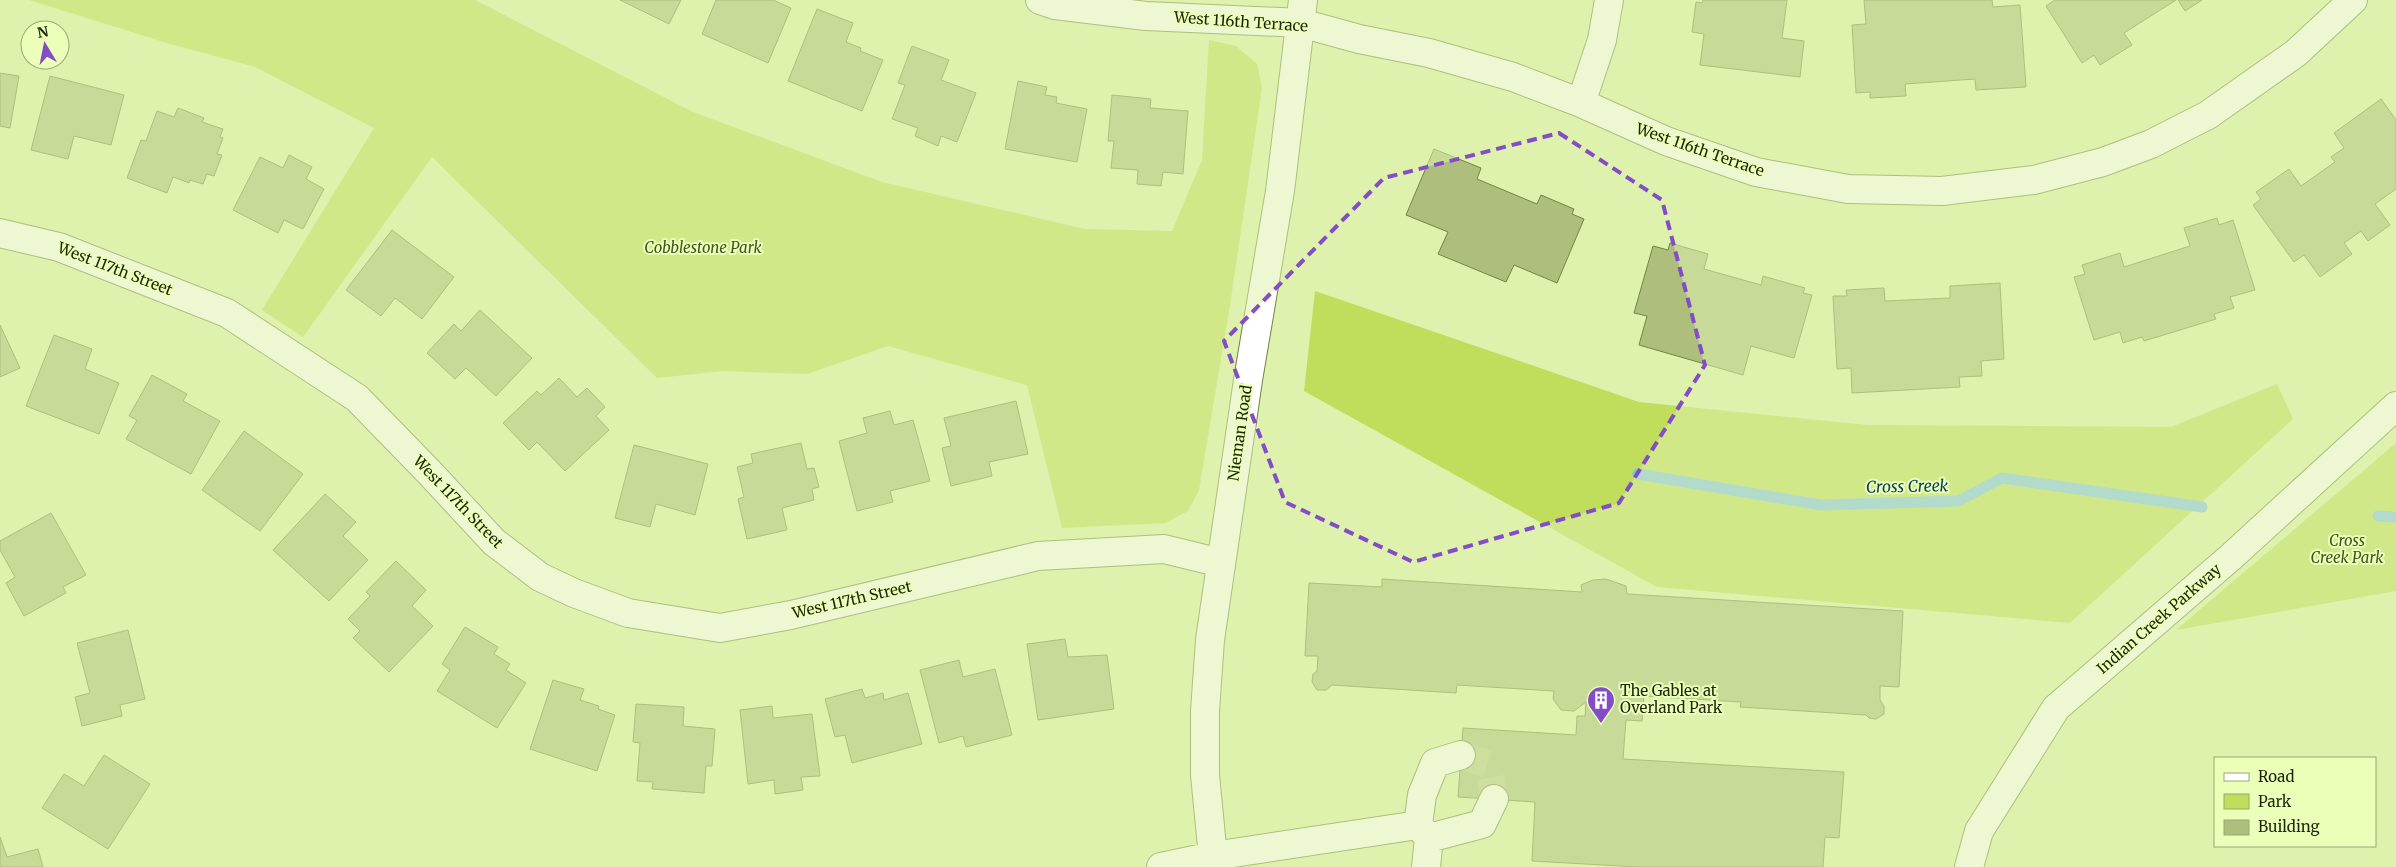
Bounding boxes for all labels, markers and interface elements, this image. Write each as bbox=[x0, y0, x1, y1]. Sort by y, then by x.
street label: West 116th Terrace bbox=[1172, 7, 1309, 36]
north arrow bbox=[20, 20, 70, 70]
text: N bbox=[36, 22, 50, 42]
street label: West 116th Terrace bbox=[1633, 118, 1767, 180]
street label: West 117th Street bbox=[54, 237, 176, 299]
park label: Cobblestone Park bbox=[644, 238, 762, 257]
street label: Nieman Road bbox=[1223, 384, 1256, 482]
street label: West 117th Street bbox=[409, 451, 508, 552]
water label: Cross Creek bbox=[1866, 475, 1949, 497]
park label: Cross Creek Park bbox=[2311, 531, 2384, 567]
street label: Indian Creek Parkway bbox=[2093, 559, 2225, 678]
street label: West 117th Street bbox=[789, 577, 913, 623]
place label: The Gables at Overland Park bbox=[1620, 681, 1723, 717]
building icon: The Gables at Overland Park bbox=[1586, 685, 1616, 724]
legend bbox=[2214, 757, 2376, 847]
text: Road bbox=[2258, 767, 2294, 786]
text: Park bbox=[2258, 792, 2292, 811]
text: Building bbox=[2258, 817, 2320, 836]

